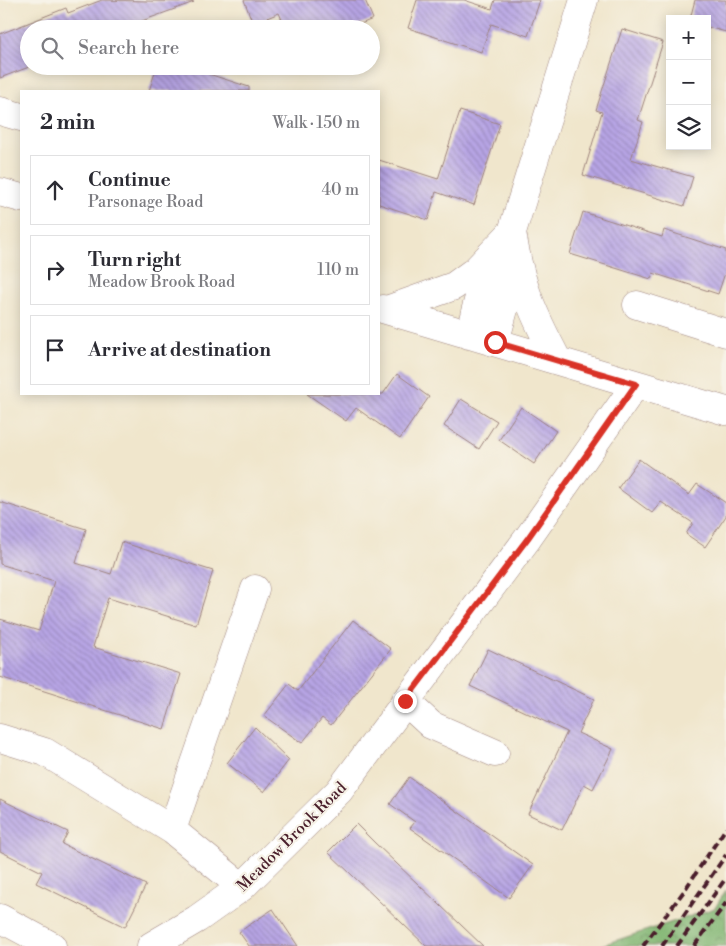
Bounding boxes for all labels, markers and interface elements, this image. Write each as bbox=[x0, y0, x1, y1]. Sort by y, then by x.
map controls bbox=[666, 15, 711, 150]
button: + bbox=[666, 15, 711, 60]
search box bbox=[20, 20, 380, 75]
icon: search bbox=[38, 34, 66, 62]
text: Search here bbox=[78, 36, 179, 60]
button: − bbox=[666, 60, 711, 105]
button: layers bbox=[666, 105, 711, 150]
text: 2 min bbox=[40, 110, 95, 136]
text: Walk · 150 m bbox=[272, 113, 360, 133]
text: Continue bbox=[88, 168, 171, 192]
icon: ahead bbox=[41, 176, 69, 204]
text: 40 m bbox=[322, 180, 359, 200]
text: Parsonage Road bbox=[88, 192, 203, 212]
text: Turn right bbox=[88, 248, 181, 272]
icon: right bbox=[41, 256, 69, 284]
text: 110 m bbox=[317, 260, 359, 280]
text: Meadow Brook Road bbox=[88, 272, 235, 292]
route start bbox=[484, 331, 507, 354]
icon: arrive bbox=[41, 336, 69, 364]
text: Arrive at destination bbox=[88, 338, 271, 362]
route end bbox=[394, 690, 417, 713]
street label: Meadow Brook Road bbox=[233, 778, 351, 896]

